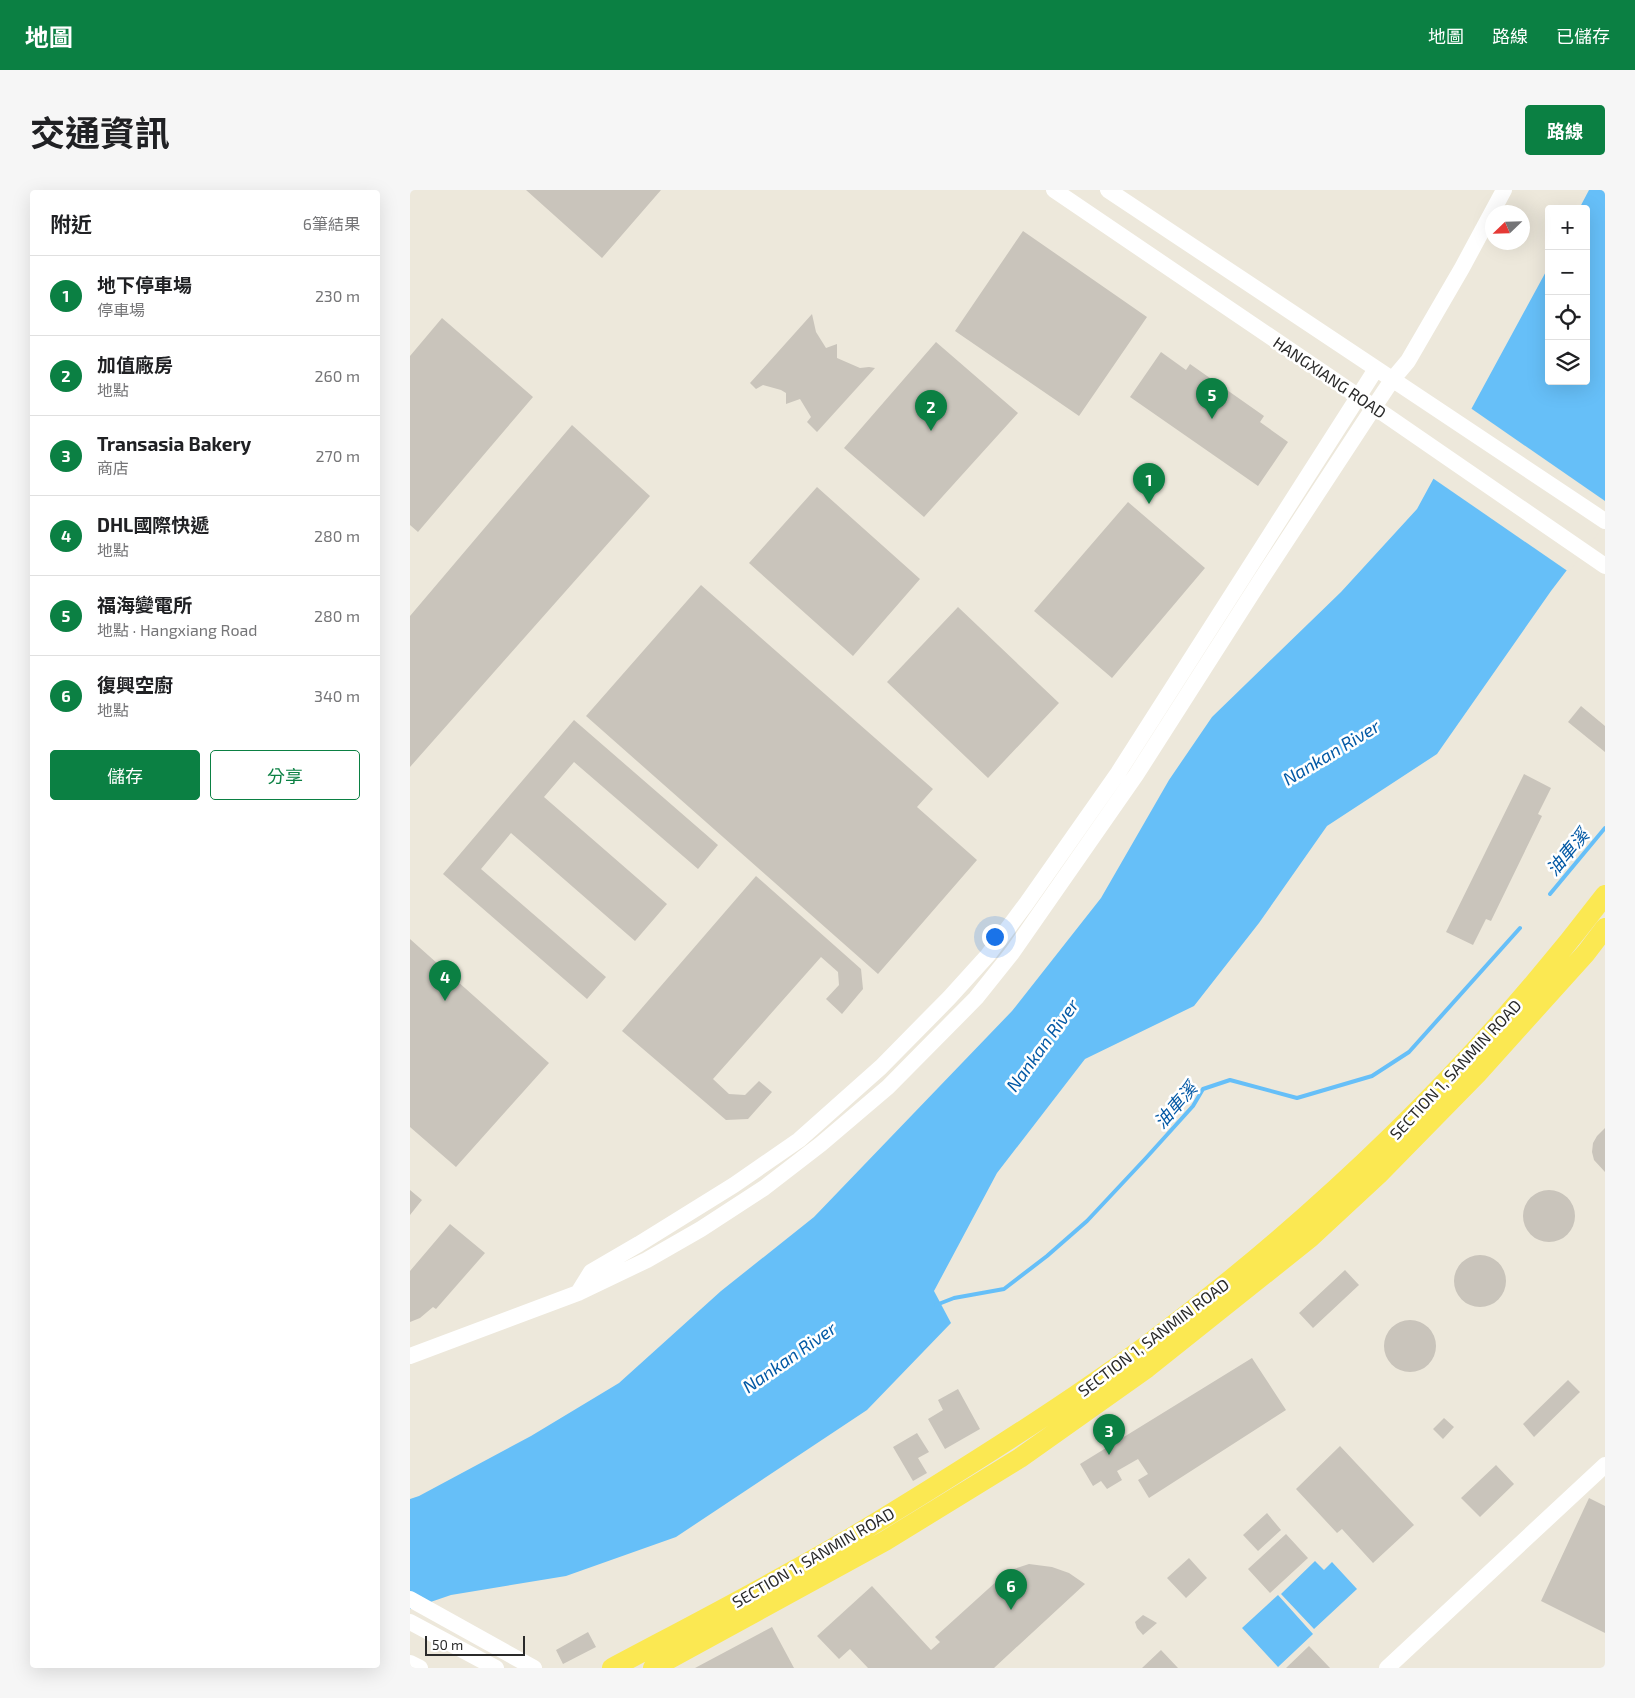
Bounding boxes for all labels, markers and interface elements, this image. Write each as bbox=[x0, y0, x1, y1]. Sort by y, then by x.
text: 地圖 bbox=[25, 22, 73, 51]
text: 地圖 bbox=[1428, 25, 1464, 47]
text: 路線 bbox=[1492, 25, 1528, 47]
text: 已儲存 bbox=[1556, 25, 1610, 47]
button: 路線 bbox=[1525, 105, 1605, 155]
text: 交通資訊 bbox=[30, 111, 170, 153]
north arrow bbox=[1485, 205, 1530, 250]
map controls bbox=[1545, 205, 1590, 385]
button: + bbox=[1545, 205, 1590, 250]
text: 附近 bbox=[50, 211, 92, 236]
text: 6筆結果 bbox=[303, 214, 360, 233]
button: − bbox=[1545, 250, 1590, 295]
text: 地下停車場 bbox=[97, 273, 192, 296]
text: 1 bbox=[63, 286, 69, 305]
text: 230 m bbox=[315, 286, 360, 305]
button: locate bbox=[1545, 295, 1590, 340]
text: 停車場 bbox=[97, 300, 145, 319]
street label: HANGXIANG ROAD bbox=[1270, 332, 1390, 422]
button: layers bbox=[1545, 340, 1590, 385]
text: 加值廠房 bbox=[97, 353, 173, 376]
text: 2 bbox=[61, 366, 71, 385]
text: 260 m bbox=[315, 366, 360, 385]
pin: 5 bbox=[1196, 378, 1228, 419]
text: 地點 bbox=[97, 380, 129, 399]
pin: 2 bbox=[915, 390, 947, 431]
text: Transasia Bakery bbox=[97, 432, 251, 455]
text: 3 bbox=[61, 446, 71, 465]
text: 270 m bbox=[316, 446, 360, 465]
text: 商店 bbox=[97, 458, 129, 477]
pin: 1 bbox=[1133, 463, 1165, 504]
text: DHL國際快遞 bbox=[97, 513, 209, 536]
text: 4 bbox=[61, 526, 71, 545]
text: 280 m bbox=[314, 526, 360, 545]
text: 地點 bbox=[97, 540, 129, 559]
text: 福海變電所 bbox=[97, 593, 192, 616]
text: 5 bbox=[62, 606, 70, 625]
text: 280 m bbox=[314, 606, 360, 625]
text: 地點 · Hangxiang Road bbox=[97, 620, 257, 639]
text: 復興空廚 bbox=[97, 673, 173, 696]
text: 6 bbox=[61, 686, 71, 705]
text: 340 m bbox=[314, 686, 360, 705]
text: 地點 bbox=[97, 700, 129, 719]
water label: Nankan River bbox=[1278, 714, 1384, 790]
button: 儲存 bbox=[50, 750, 200, 800]
button: 分享 bbox=[210, 750, 360, 800]
water label: 油車溪 bbox=[1541, 822, 1595, 880]
your location bbox=[982, 924, 1008, 950]
pin: 4 bbox=[429, 960, 461, 1001]
water label: Nankan River bbox=[1001, 994, 1084, 1096]
street label: SECTION 1, SANMIN ROAD bbox=[1385, 995, 1525, 1143]
water label: 油車溪 bbox=[1149, 1075, 1203, 1133]
street label: SECTION 1, SANMIN ROAD bbox=[1074, 1274, 1232, 1400]
water label: Nankan River bbox=[738, 1316, 841, 1397]
pin: 3 bbox=[1093, 1414, 1125, 1455]
street label: SECTION 1, SANMIN ROAD bbox=[729, 1503, 897, 1611]
pin: 6 bbox=[995, 1569, 1027, 1610]
scale bar bbox=[425, 1633, 525, 1656]
text: 50 m bbox=[432, 1636, 463, 1653]

